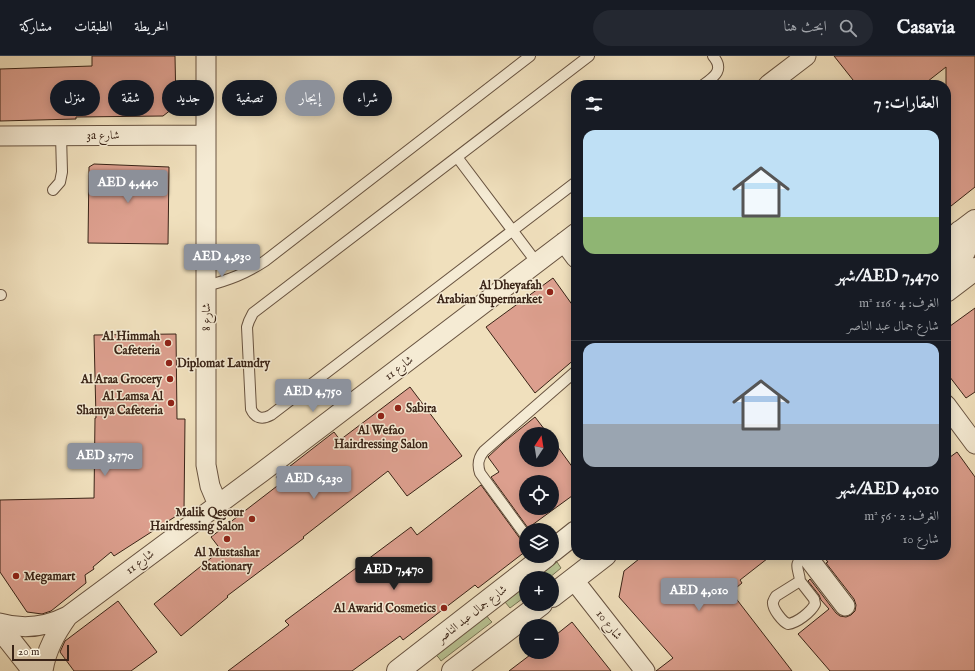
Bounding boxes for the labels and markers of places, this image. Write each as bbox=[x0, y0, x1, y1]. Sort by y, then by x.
pin: AED 4,440 bbox=[82, 170, 174, 204]
pin: AED 4,930 bbox=[176, 244, 268, 278]
place label: Al Dheyafah Arabian Supermarket bbox=[436, 278, 543, 308]
marker: Al Dheyafah Arabian Supermarket bbox=[545, 287, 555, 297]
place label: Al Himmah Cafeteria bbox=[101, 329, 161, 358]
marker: Al Himmah Cafeteria bbox=[163, 338, 173, 348]
place label: Diplomat Laundry bbox=[177, 356, 271, 372]
marker: Diplomat Laundry bbox=[164, 358, 174, 368]
place label: Al Araa Grocery bbox=[80, 372, 163, 388]
marker: Al Araa Grocery bbox=[165, 374, 175, 384]
pin: AED 4,750 bbox=[267, 379, 359, 413]
place label: Al Lamsa Al Shamya Cafeteria bbox=[76, 389, 164, 419]
marker: Al Lamsa Al Shamya Cafeteria bbox=[166, 398, 176, 408]
place label: Sabira bbox=[406, 401, 437, 416]
marker: Sabira bbox=[393, 403, 403, 413]
marker: Al Wefao Hairdressing Salon bbox=[376, 411, 386, 421]
place label: Al Wefao Hairdressing Salon bbox=[334, 423, 429, 453]
pin: AED 3,770 bbox=[59, 443, 151, 477]
pin: AED 6,230 bbox=[268, 466, 360, 500]
place label: Malik Qesour Hairdressing Salon bbox=[150, 505, 245, 535]
marker: Malik Qesour Hairdressing Salon bbox=[247, 514, 257, 524]
marker: Al Mustashar Stationary bbox=[222, 534, 232, 544]
place label: Al Mustashar Stationary bbox=[193, 545, 260, 575]
pin: AED 7,470 bbox=[348, 557, 440, 591]
place label: Megamart bbox=[24, 569, 76, 585]
marker: Megamart bbox=[11, 571, 21, 581]
pin: AED 4,010 bbox=[653, 578, 745, 612]
place label: Al Awarid Cosmetics bbox=[333, 601, 437, 616]
marker: Al Awarid Cosmetics bbox=[439, 603, 449, 613]

